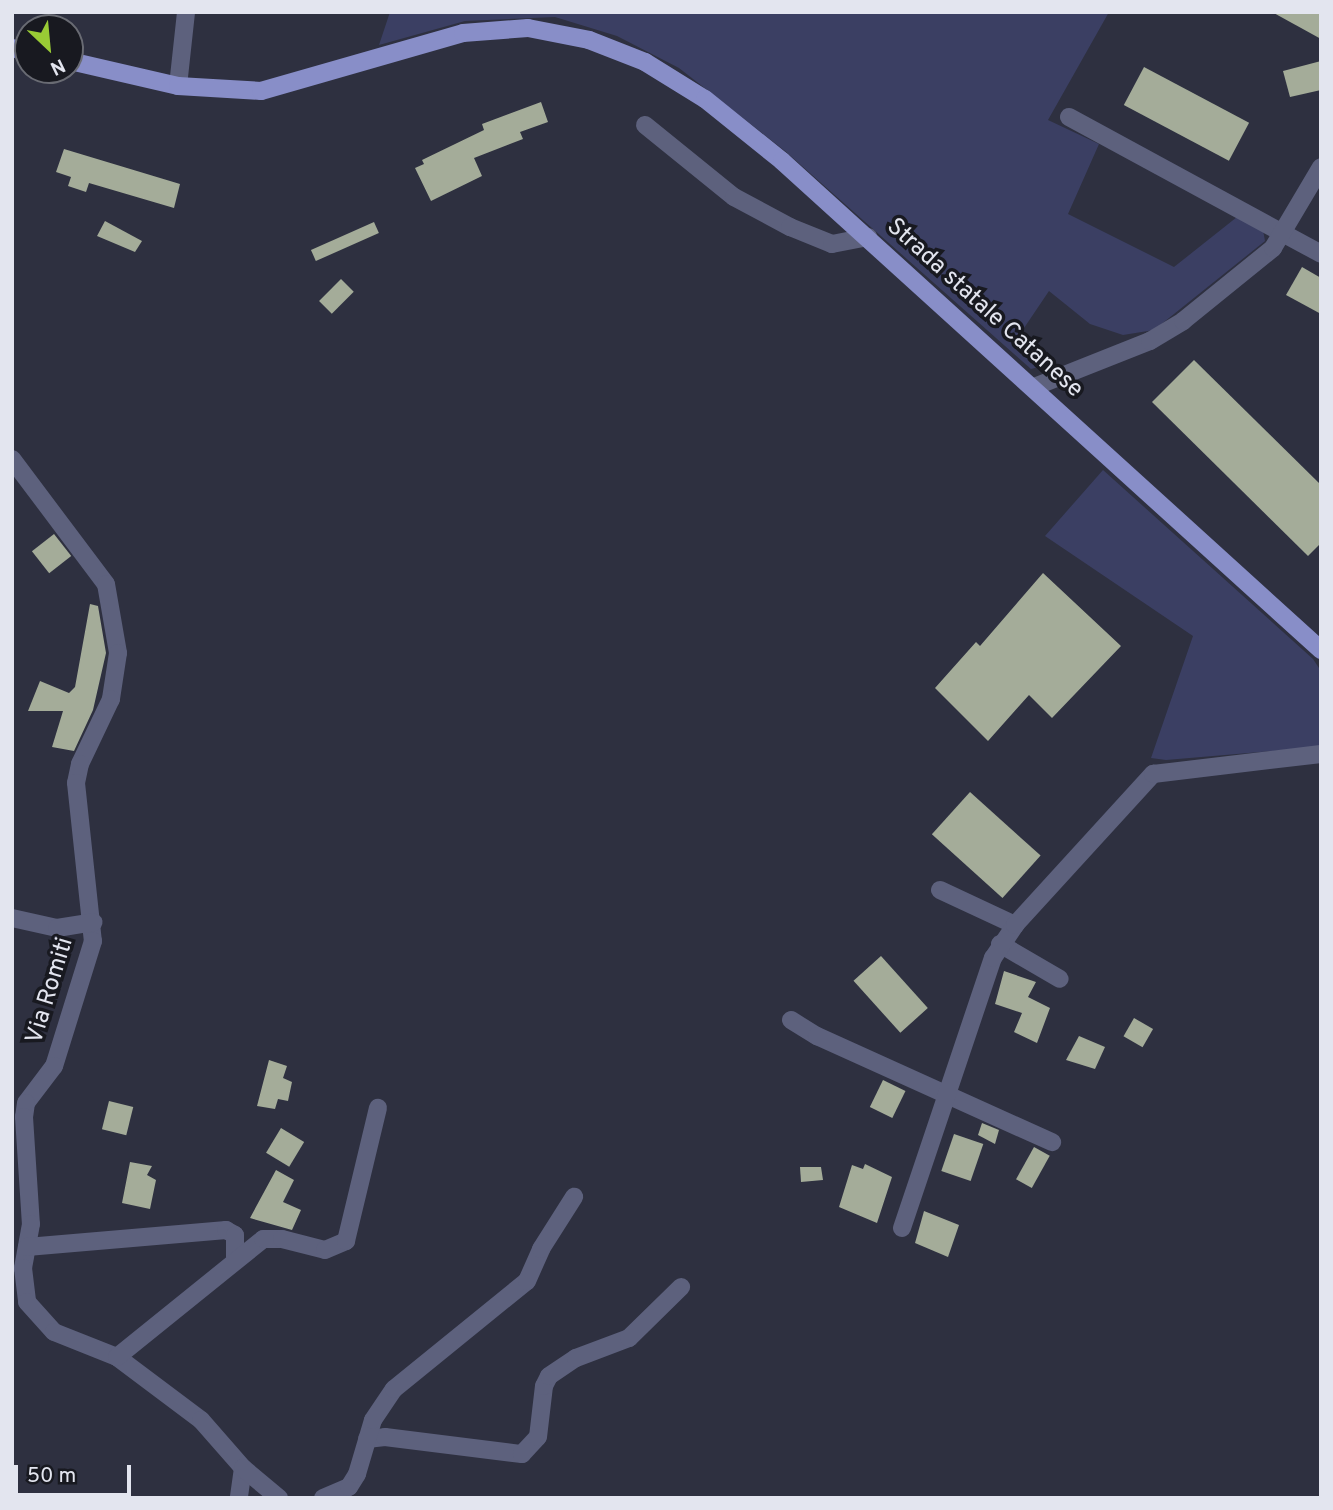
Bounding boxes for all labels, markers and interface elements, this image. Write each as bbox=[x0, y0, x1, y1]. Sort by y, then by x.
north arrow bbox=[14, 14, 84, 84]
text: N bbox=[46, 52, 69, 80]
street label: Strada statale Catanese bbox=[880, 213, 1088, 405]
street label: Via Romiti bbox=[21, 934, 81, 1048]
scale bar bbox=[18, 1450, 135, 1494]
text: 50 m bbox=[27, 1463, 76, 1490]

